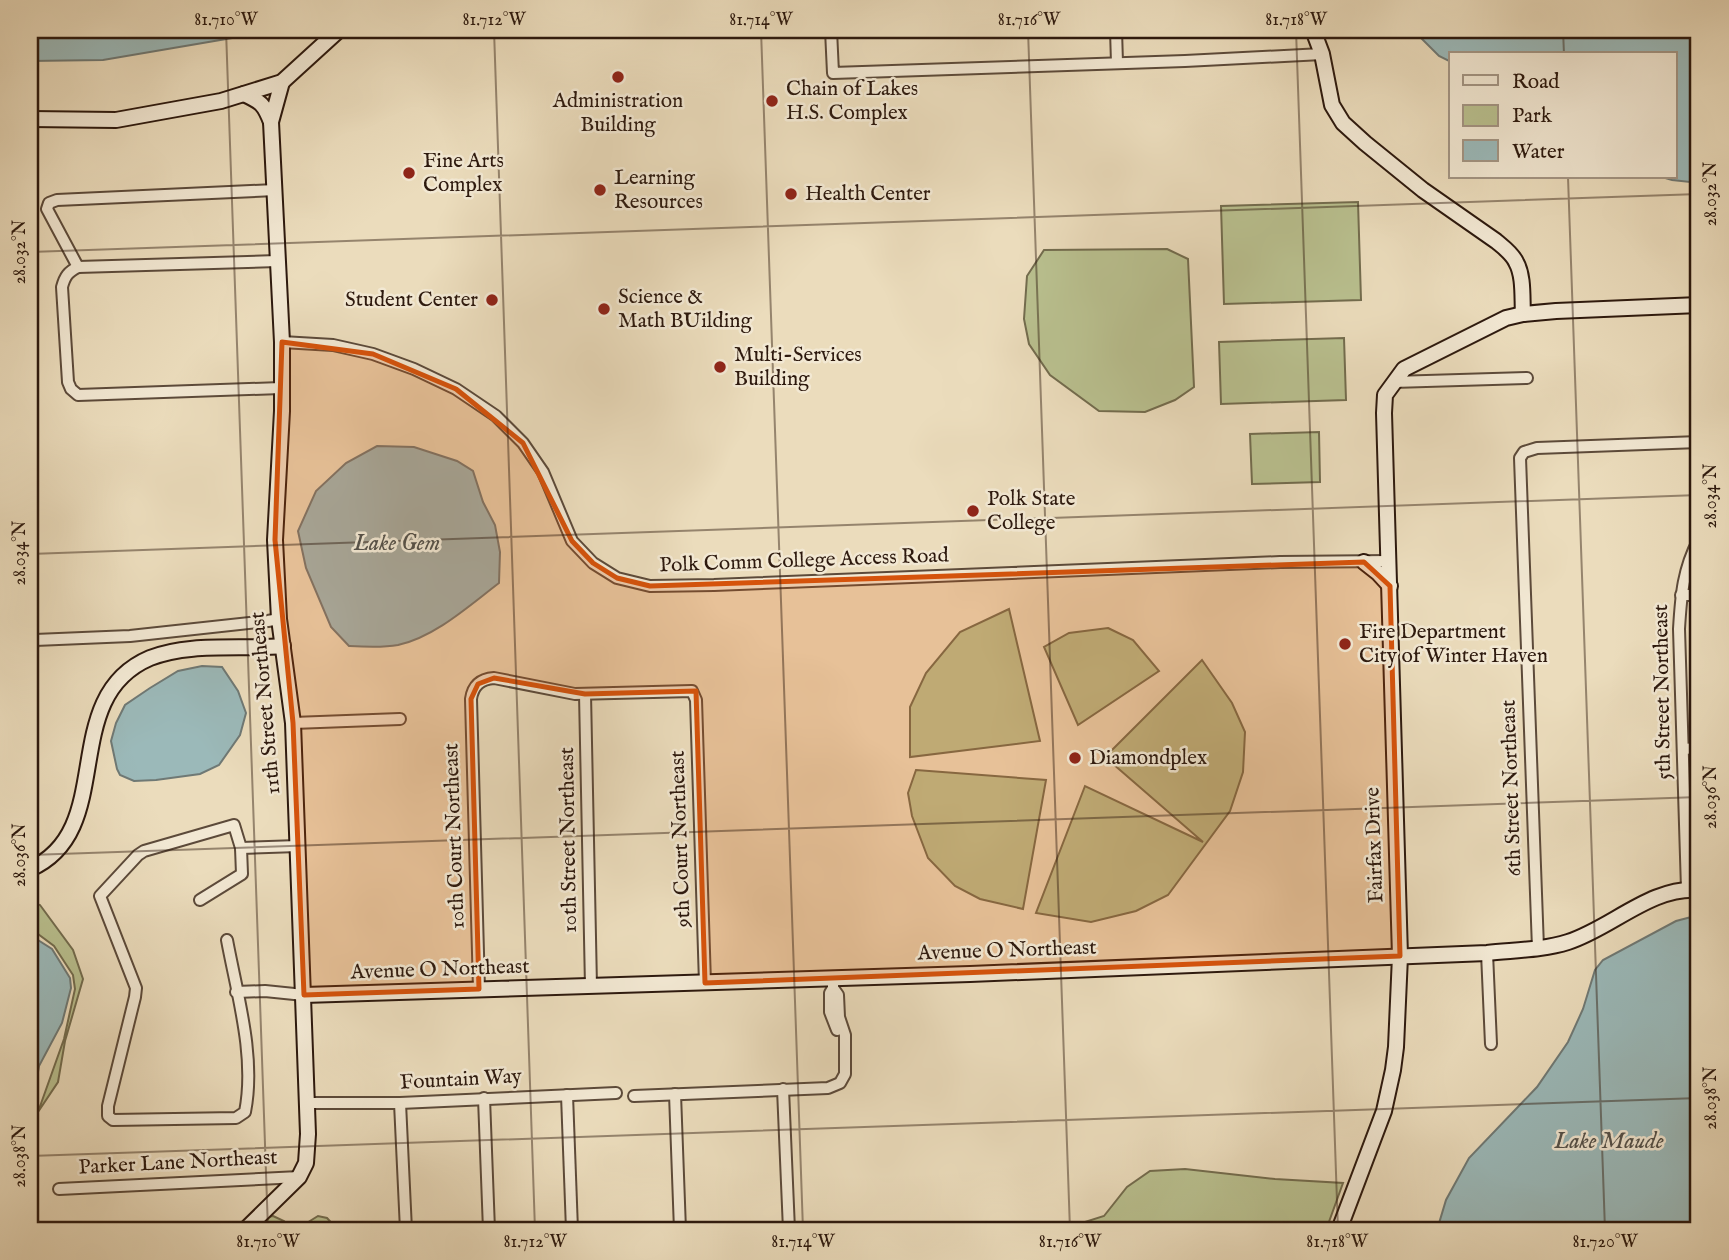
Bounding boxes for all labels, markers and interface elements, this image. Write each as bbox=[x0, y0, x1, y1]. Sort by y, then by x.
text: 81.710°W bbox=[194, 9, 259, 32]
text: 81.712°W bbox=[462, 9, 526, 32]
text: 81.714°W bbox=[729, 9, 794, 32]
text: 81.716°W bbox=[998, 9, 1061, 32]
text: 81.718°W bbox=[1265, 9, 1328, 32]
legend bbox=[1449, 52, 1676, 178]
marker: Administration Building bbox=[610, 69, 626, 85]
text: Road bbox=[1512, 69, 1560, 96]
place label: Chain of Lakes H.S. Complex bbox=[786, 76, 918, 127]
place label: Administration Building bbox=[552, 88, 683, 139]
marker: Chain of Lakes H.S. Complex bbox=[764, 93, 780, 109]
text: Park bbox=[1512, 103, 1553, 130]
text: Water bbox=[1512, 139, 1565, 166]
place label: Fine Arts Complex bbox=[423, 148, 504, 199]
text: 28.032°N bbox=[1700, 161, 1723, 226]
marker: Fine Arts Complex bbox=[401, 165, 417, 181]
place label: Learning Resources bbox=[614, 165, 703, 216]
place label: Health Center bbox=[805, 181, 931, 208]
marker: Learning Resources bbox=[592, 182, 608, 198]
marker: Health Center bbox=[783, 186, 799, 202]
text: 28.032°N bbox=[9, 219, 32, 284]
place label: Science & Math BUilding bbox=[618, 284, 752, 335]
place label: Student Center bbox=[345, 287, 478, 314]
marker: Student Center bbox=[484, 292, 500, 308]
marker: Science & Math BUilding bbox=[596, 301, 612, 317]
place label: Multi-Services Building bbox=[734, 342, 862, 393]
marker: Multi-Services Building bbox=[712, 359, 728, 375]
text: 28.034°N bbox=[1700, 463, 1723, 529]
place label: Polk State College bbox=[987, 486, 1076, 537]
marker: Polk State College bbox=[965, 503, 981, 519]
text: 28.034°N bbox=[9, 520, 32, 586]
water label: Lake Gem bbox=[353, 529, 440, 558]
street label: Polk Comm College Access Road bbox=[659, 542, 950, 580]
street label: 5th Street Northeast bbox=[1648, 604, 1678, 780]
street label: 11th Street Northeast bbox=[245, 610, 287, 796]
place label: Fire Department City of Winter Haven bbox=[1359, 619, 1548, 670]
marker: Fire Department City of Winter Haven bbox=[1337, 636, 1353, 652]
street label: 6th Street Northeast bbox=[1495, 699, 1529, 877]
street label: 10th Court Northeast bbox=[438, 743, 472, 929]
place label: Diamondplex bbox=[1089, 745, 1207, 772]
street label: 10th Street Northeast bbox=[554, 747, 584, 933]
street label: 9th Court Northeast bbox=[664, 750, 698, 929]
marker: Diamondplex bbox=[1067, 750, 1083, 766]
text: 28.036°N bbox=[1700, 765, 1723, 829]
street label: Fairfax Drive bbox=[1359, 786, 1391, 903]
text: 28.036°N bbox=[9, 823, 32, 887]
street label: Avenue O Northeast bbox=[916, 934, 1097, 968]
street label: Avenue O Northeast bbox=[349, 953, 530, 987]
street label: Fountain Way bbox=[399, 1063, 523, 1097]
text: 28.038°N bbox=[1700, 1066, 1723, 1130]
text: 28.038°N bbox=[9, 1124, 32, 1188]
water label: Lake Maude bbox=[1553, 1127, 1664, 1156]
street label: Parker Lane Northeast bbox=[78, 1144, 278, 1182]
text: 81.710°W bbox=[236, 1231, 301, 1254]
text: 81.712°W bbox=[503, 1231, 567, 1254]
text: 81.714°W bbox=[771, 1231, 836, 1254]
text: 81.716°W bbox=[1039, 1231, 1102, 1254]
text: 81.718°W bbox=[1306, 1231, 1369, 1254]
text: 81.720°W bbox=[1572, 1231, 1638, 1254]

